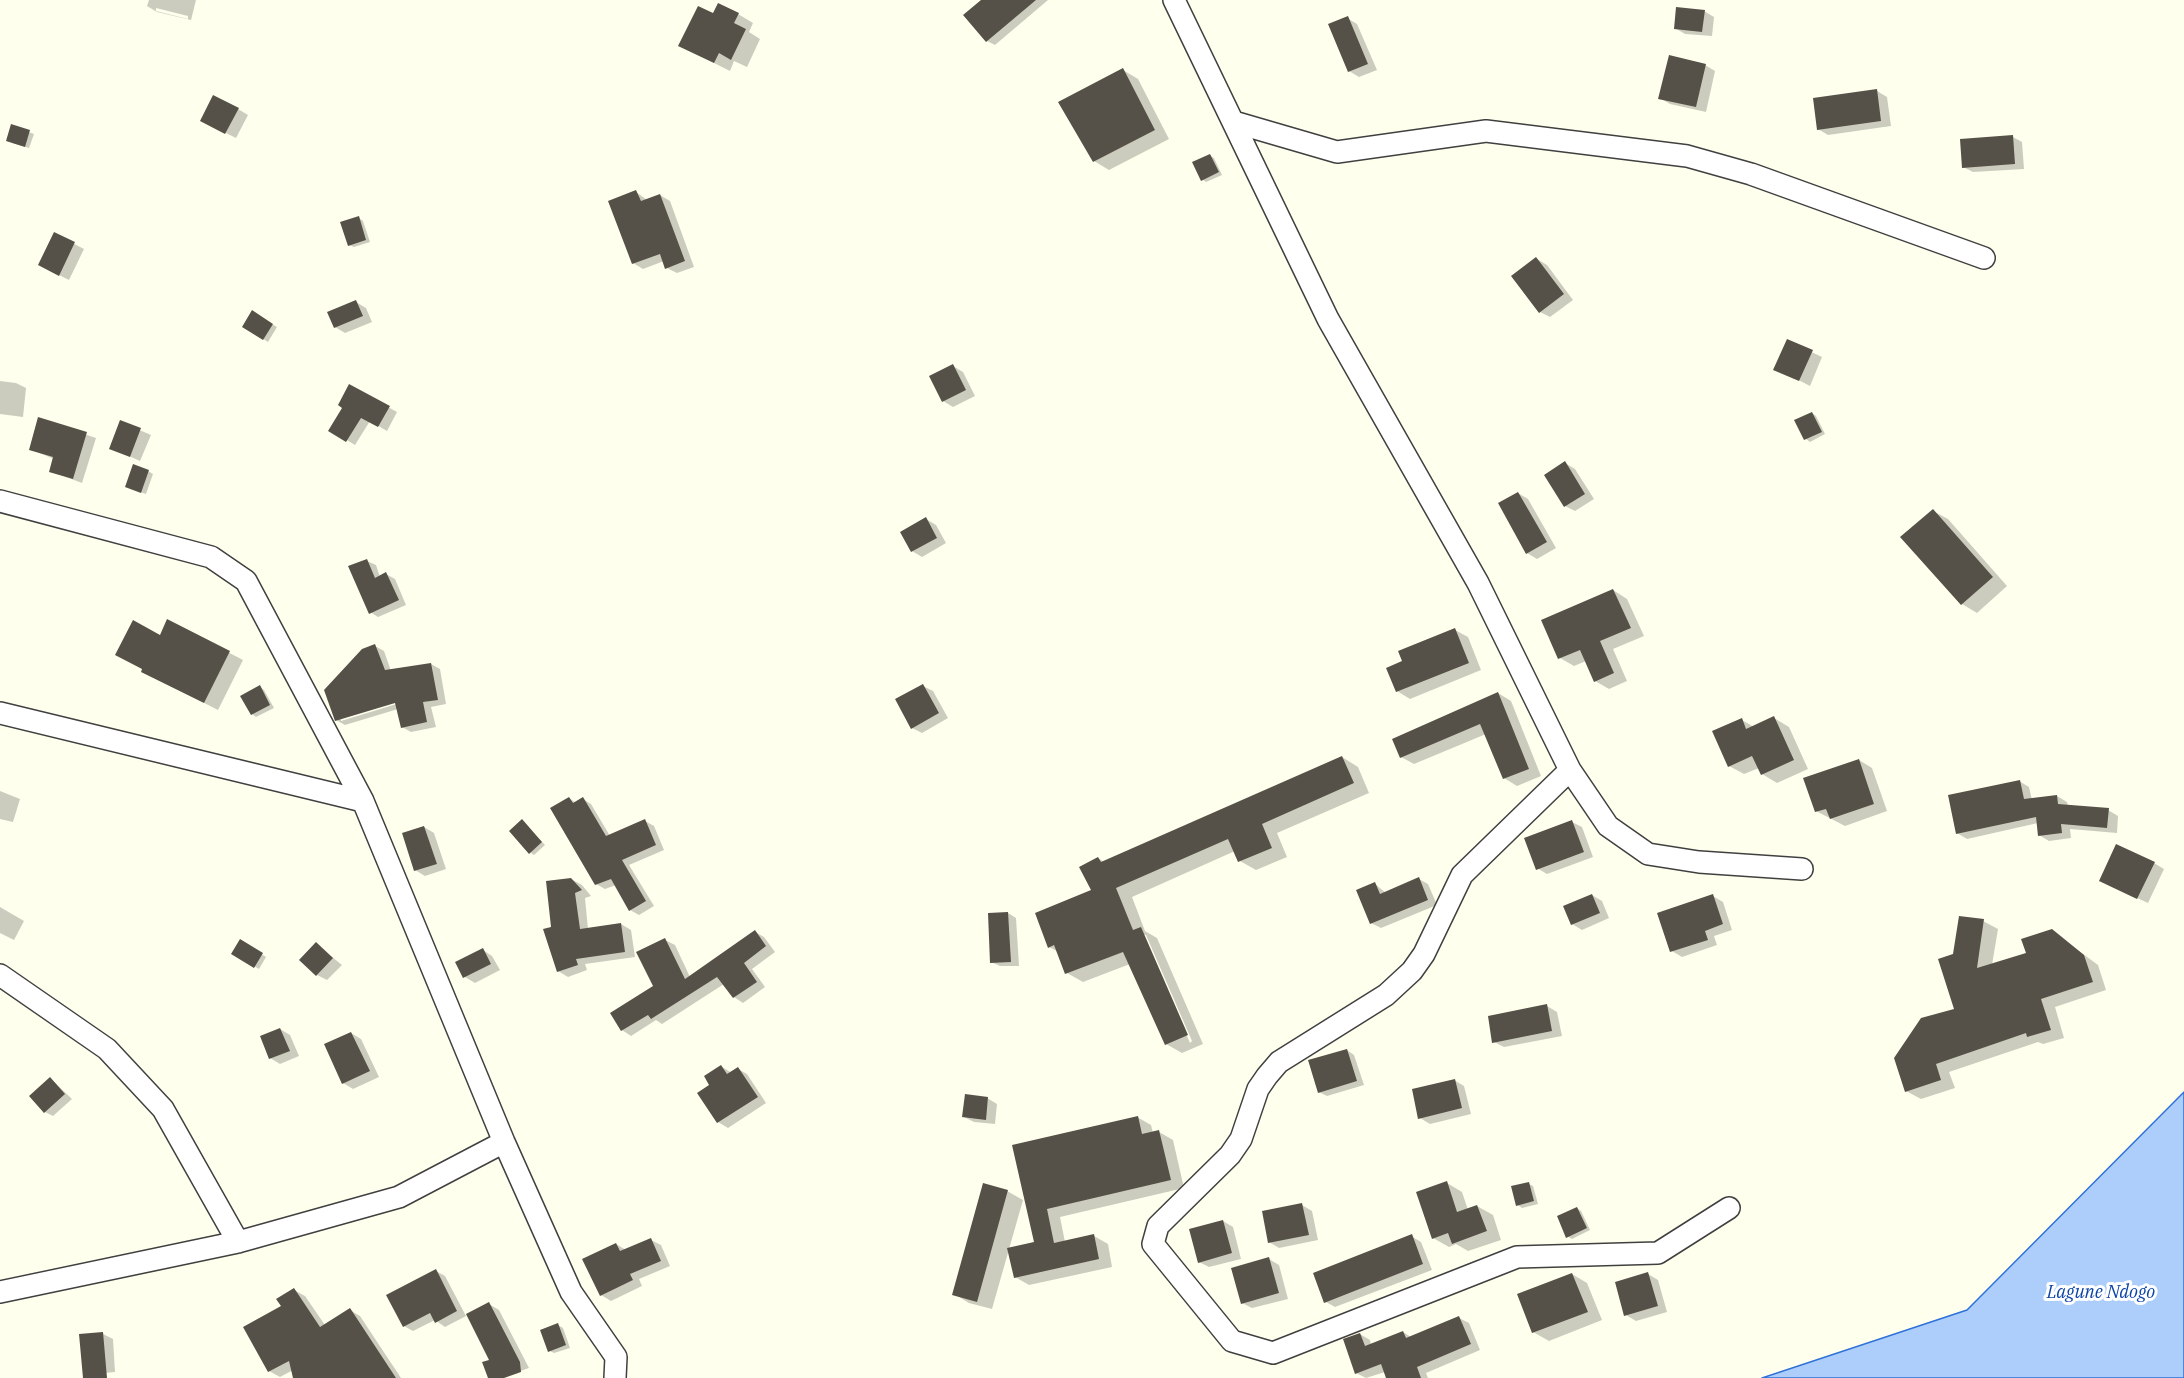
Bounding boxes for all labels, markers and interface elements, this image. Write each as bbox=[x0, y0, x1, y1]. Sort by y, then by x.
water label: Lagune Ndogo bbox=[2047, 1282, 2155, 1304]

